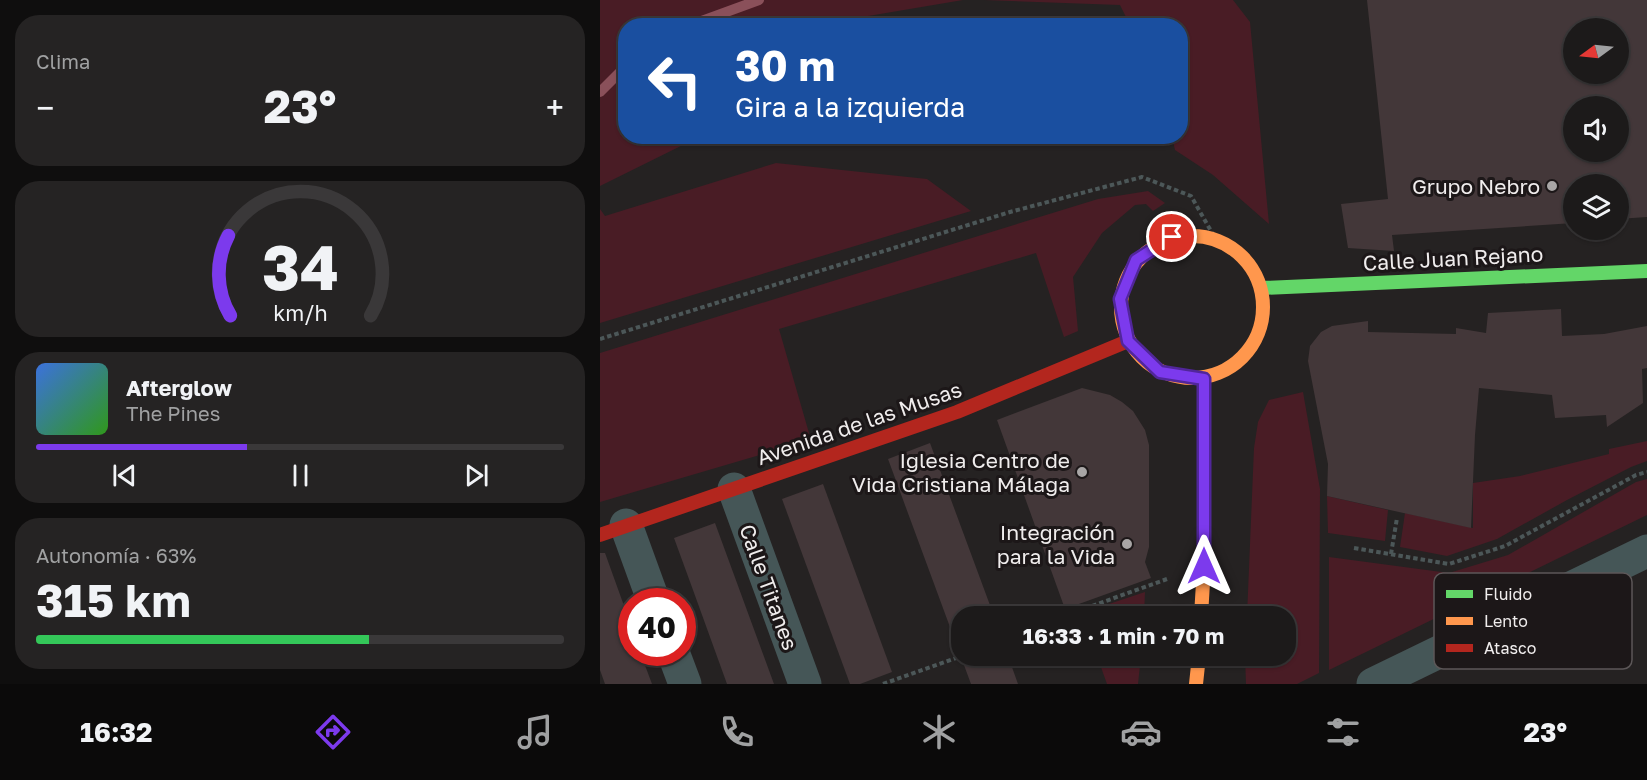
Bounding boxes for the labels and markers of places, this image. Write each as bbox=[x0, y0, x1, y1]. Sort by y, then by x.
place label: Grupo Nebro bbox=[1412, 173, 1540, 199]
marker: Grupo Nebro bbox=[1545, 179, 1559, 193]
pin bbox=[1146, 211, 1197, 262]
place label: Iglesia Centro de Vida Cristiana Málaga bbox=[852, 447, 1070, 497]
marker: Iglesia Centro de Vida Cristiana Málaga bbox=[1075, 465, 1089, 479]
place label: Integración para la Vida bbox=[997, 519, 1115, 569]
marker: Integración para la Vida bbox=[1120, 537, 1134, 551]

